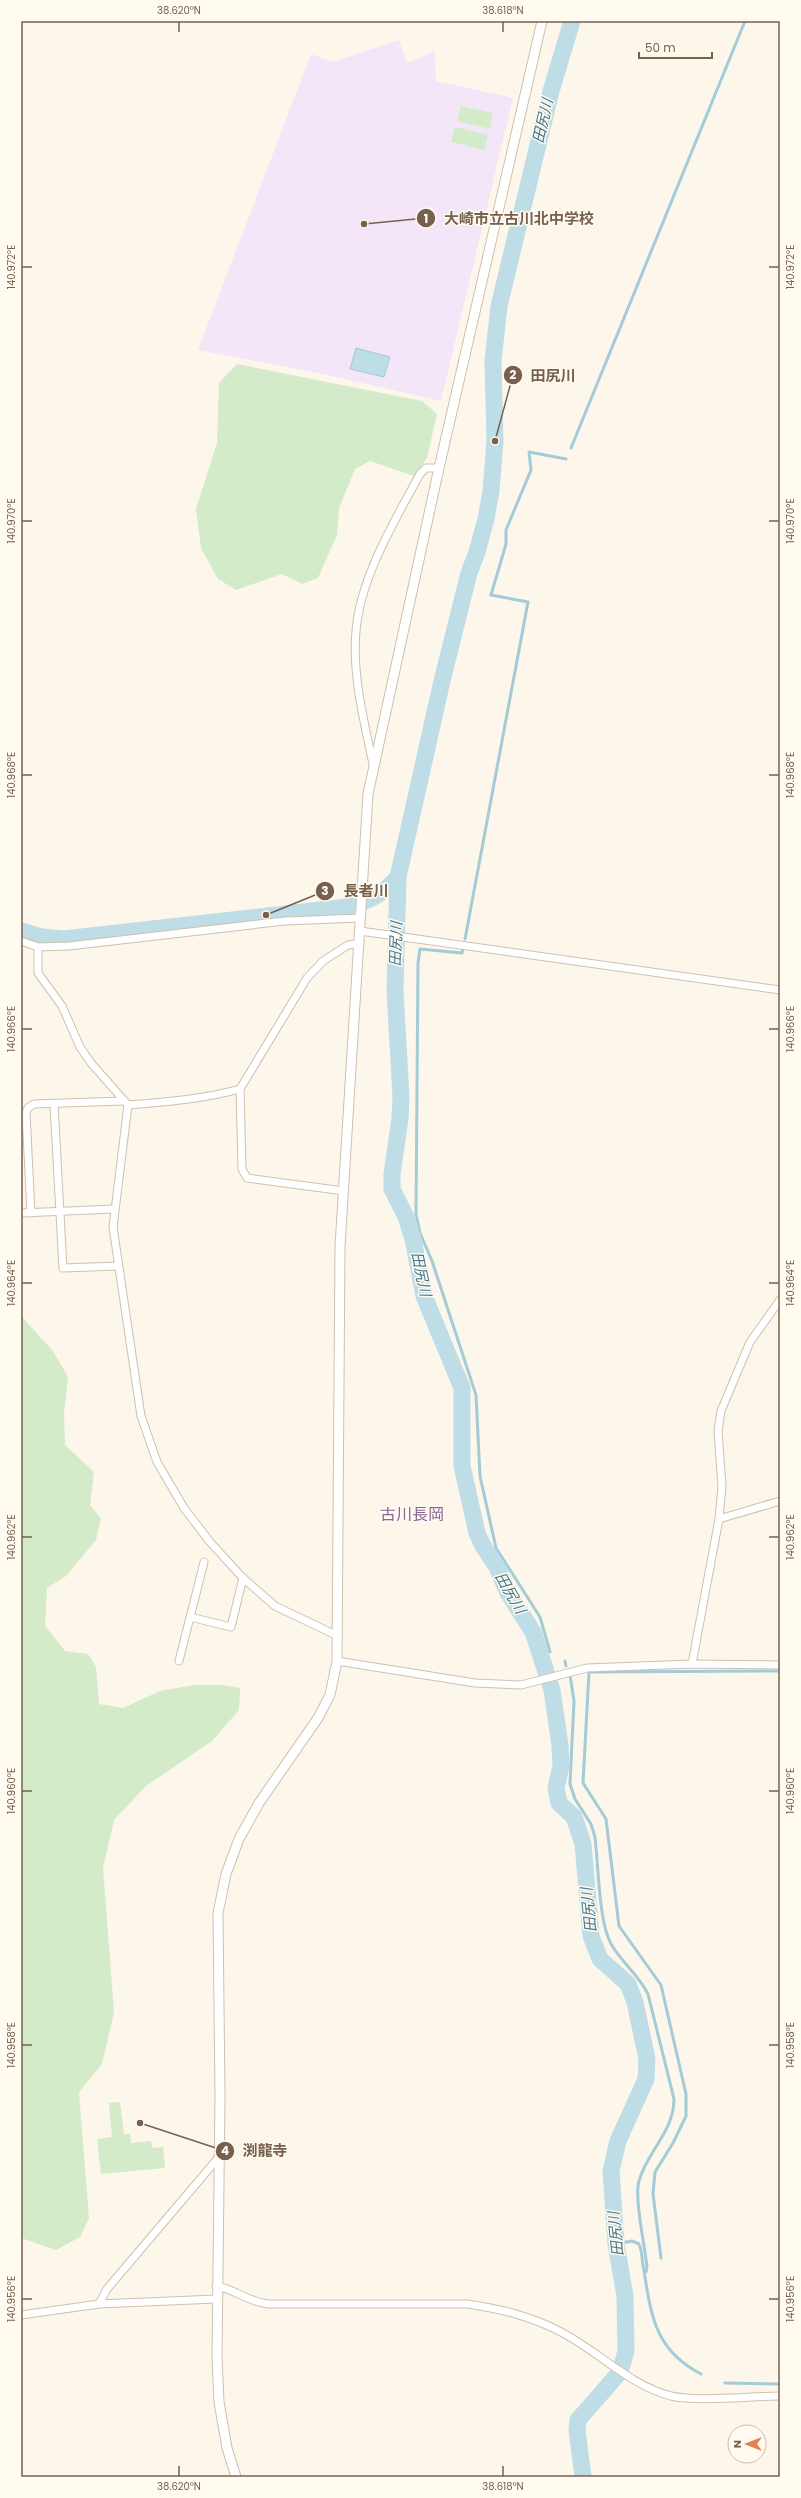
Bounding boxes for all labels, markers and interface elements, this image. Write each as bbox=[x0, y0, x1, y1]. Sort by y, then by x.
text: 38.620°N bbox=[157, 3, 201, 18]
text: 38.618°N bbox=[482, 3, 524, 18]
scale bar bbox=[639, 34, 712, 60]
text: 50 m bbox=[645, 39, 676, 56]
water label: 田尻川 bbox=[527, 95, 558, 145]
callout: 大崎市立古川北中学校 bbox=[416, 205, 602, 232]
text: 大崎市立古川北中学校 bbox=[444, 208, 594, 229]
text: 1 bbox=[424, 210, 428, 227]
text: 140.972°E bbox=[4, 245, 19, 289]
text: 140.972°E bbox=[783, 245, 798, 289]
callout: 田尻川 bbox=[503, 362, 584, 389]
text: 田尻川 bbox=[530, 365, 576, 386]
text: 2 bbox=[510, 366, 517, 383]
text: 140.970°E bbox=[4, 498, 19, 544]
text: 140.970°E bbox=[783, 498, 798, 544]
text: 140.968°E bbox=[4, 752, 19, 798]
text: 140.968°E bbox=[783, 752, 798, 798]
callout: 長者川 bbox=[315, 877, 396, 904]
text: 長者川 bbox=[343, 880, 389, 901]
text: 3 bbox=[321, 882, 329, 899]
water label: 田尻川 bbox=[384, 919, 407, 967]
text: 140.966°E bbox=[4, 1006, 19, 1052]
text: 140.966°E bbox=[783, 1006, 798, 1052]
water label: 田尻川 bbox=[407, 1250, 437, 1300]
text: 140.964°E bbox=[4, 1260, 19, 1306]
text: 140.964°E bbox=[783, 1260, 798, 1306]
district label: 古川長岡 bbox=[380, 1503, 444, 1526]
text: 140.962°E bbox=[4, 1514, 19, 1560]
text: 140.962°E bbox=[783, 1514, 798, 1560]
water label: 田尻川 bbox=[490, 1568, 532, 1619]
text: 140.960°E bbox=[4, 1768, 19, 1814]
text: 140.960°E bbox=[783, 1768, 798, 1814]
water label: 田尻川 bbox=[576, 1885, 601, 1934]
text: 140.958°E bbox=[4, 2022, 19, 2068]
text: 140.958°E bbox=[783, 2022, 798, 2068]
callout: 渕龍寺 bbox=[215, 2138, 296, 2165]
text: 渕龍寺 bbox=[242, 2140, 288, 2161]
text: 4 bbox=[221, 2142, 229, 2159]
water label: 田尻川 bbox=[603, 2209, 628, 2258]
text: 140.956°E bbox=[4, 2276, 19, 2322]
text: 140.956°E bbox=[783, 2276, 798, 2322]
north arrow bbox=[727, 2424, 767, 2464]
text: N bbox=[729, 2440, 745, 2448]
text: 38.620°N bbox=[157, 2479, 201, 2494]
text: 38.618°N bbox=[482, 2479, 524, 2494]

